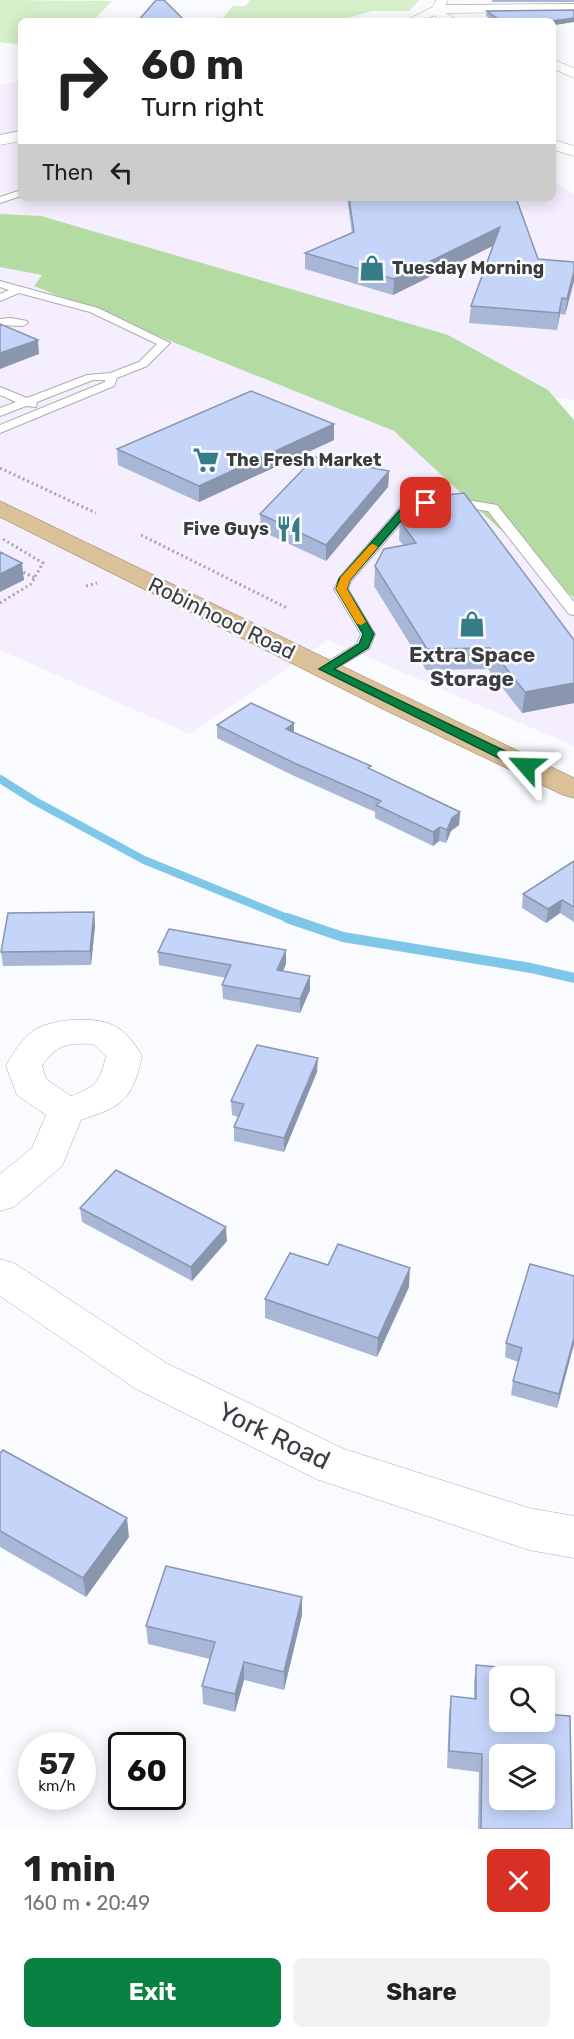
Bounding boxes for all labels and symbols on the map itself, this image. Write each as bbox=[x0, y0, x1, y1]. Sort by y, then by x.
shop icon: Tuesday Morning bbox=[357, 253, 387, 283]
place label: Tuesday Morning bbox=[392, 257, 544, 279]
supermarket icon: The Fresh Market bbox=[191, 445, 221, 475]
place label: The Fresh Market bbox=[226, 449, 381, 471]
pin bbox=[400, 477, 451, 528]
restaurant icon: Five Guys bbox=[274, 514, 304, 544]
place label: Five Guys bbox=[183, 518, 269, 540]
street label: Robinhood Road bbox=[144, 572, 300, 664]
shop icon: Extra Space Storage bbox=[457, 609, 487, 639]
place label: Extra Space Storage bbox=[409, 642, 535, 691]
position arrow bbox=[494, 734, 558, 798]
street label: York Road bbox=[213, 1396, 335, 1476]
speed limit sign: 60 bbox=[108, 1732, 186, 1810]

